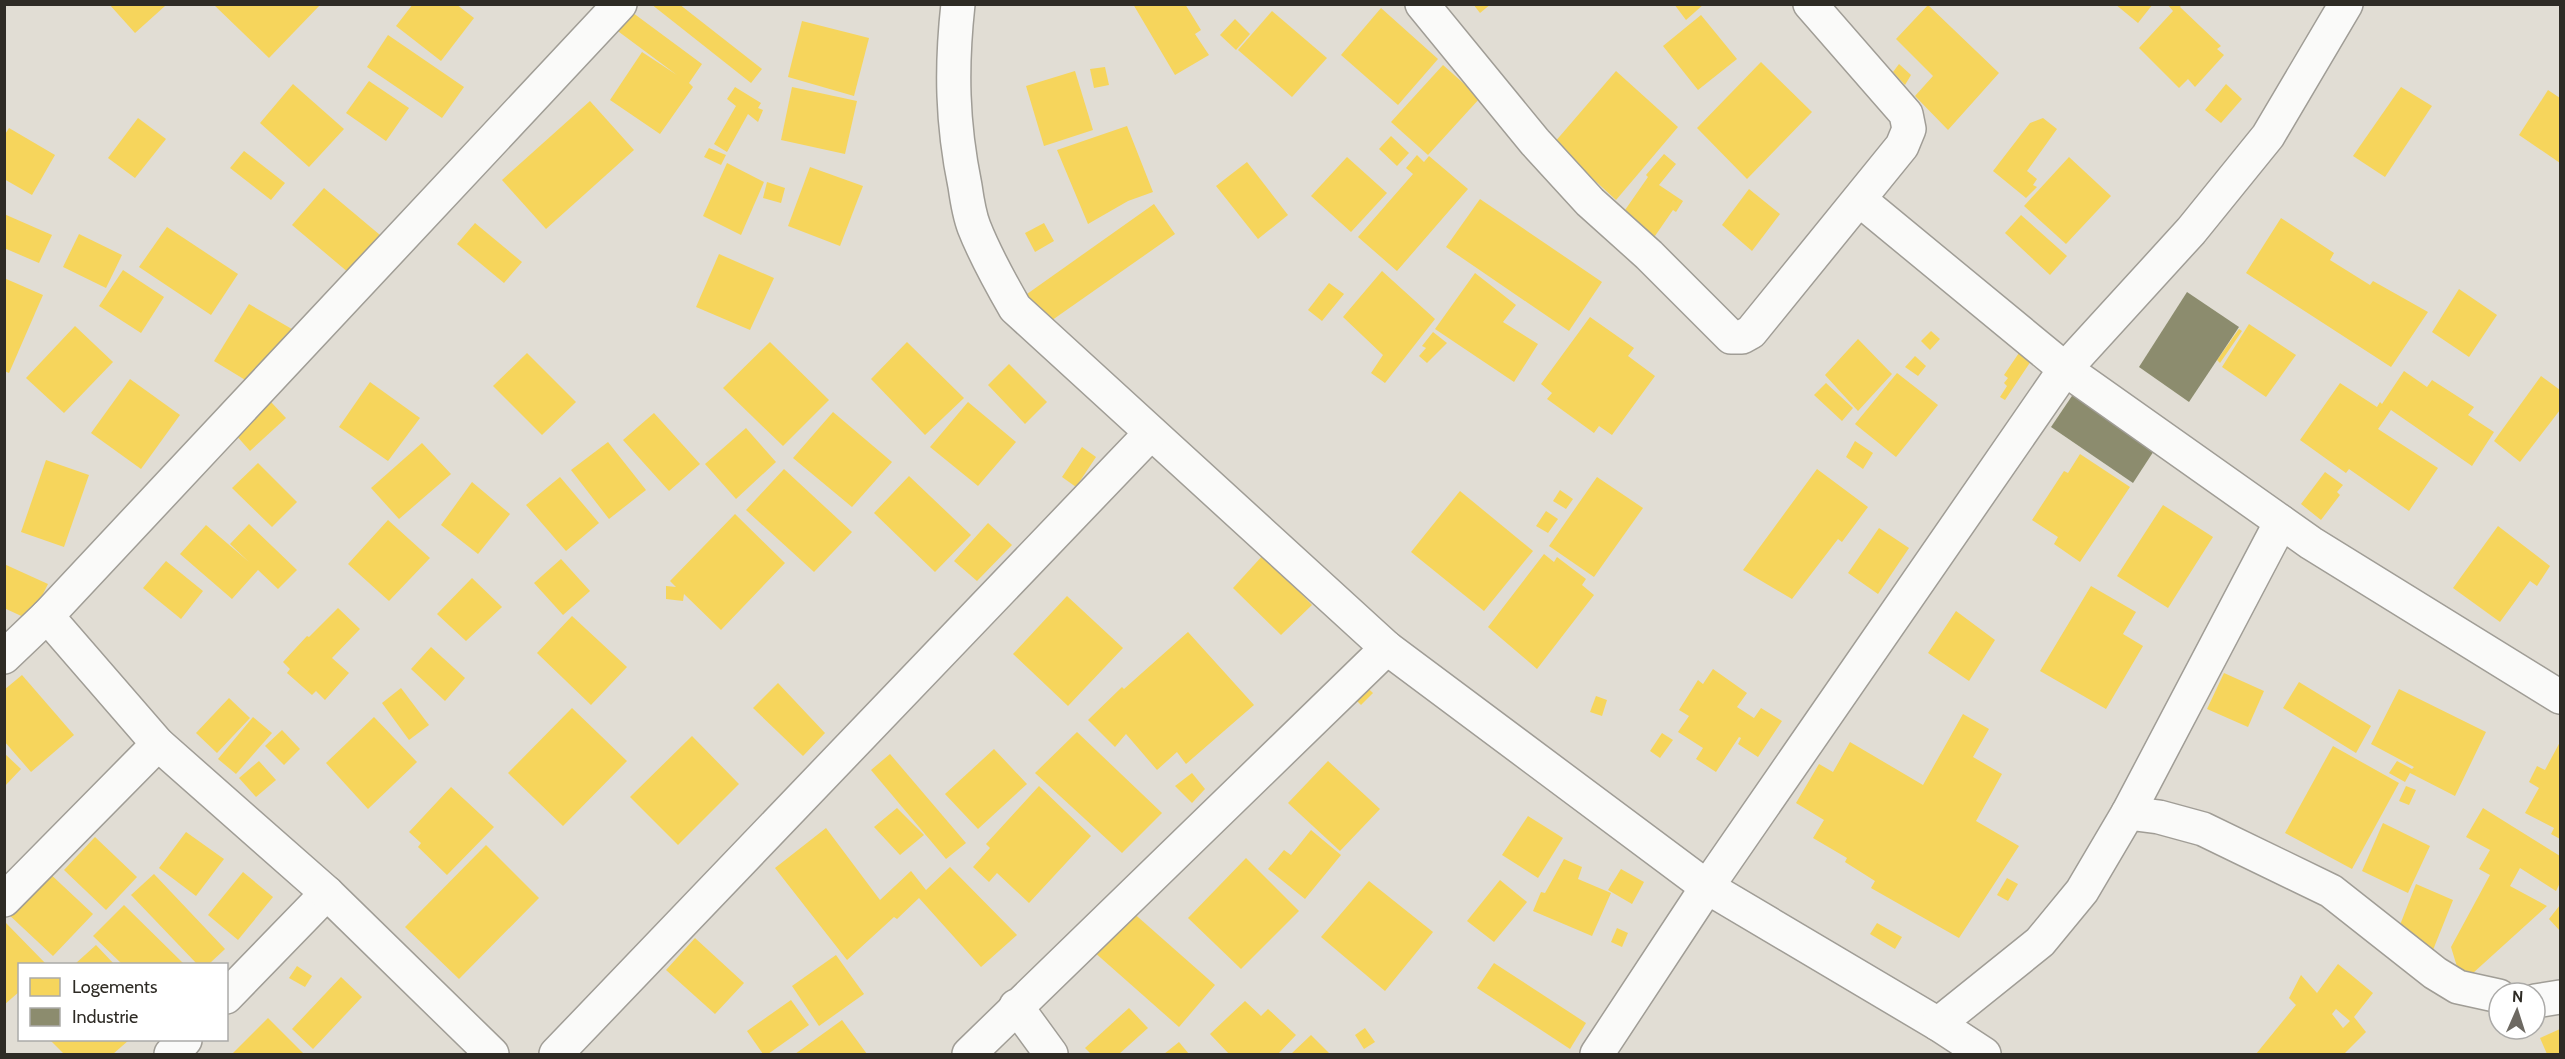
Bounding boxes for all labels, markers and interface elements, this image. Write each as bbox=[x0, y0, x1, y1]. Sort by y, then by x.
legend bbox=[18, 963, 228, 1041]
text: Logements bbox=[72, 976, 157, 998]
north arrow bbox=[2487, 981, 2547, 1041]
text: N bbox=[2512, 987, 2524, 1006]
text: Industrie bbox=[72, 1006, 138, 1028]

